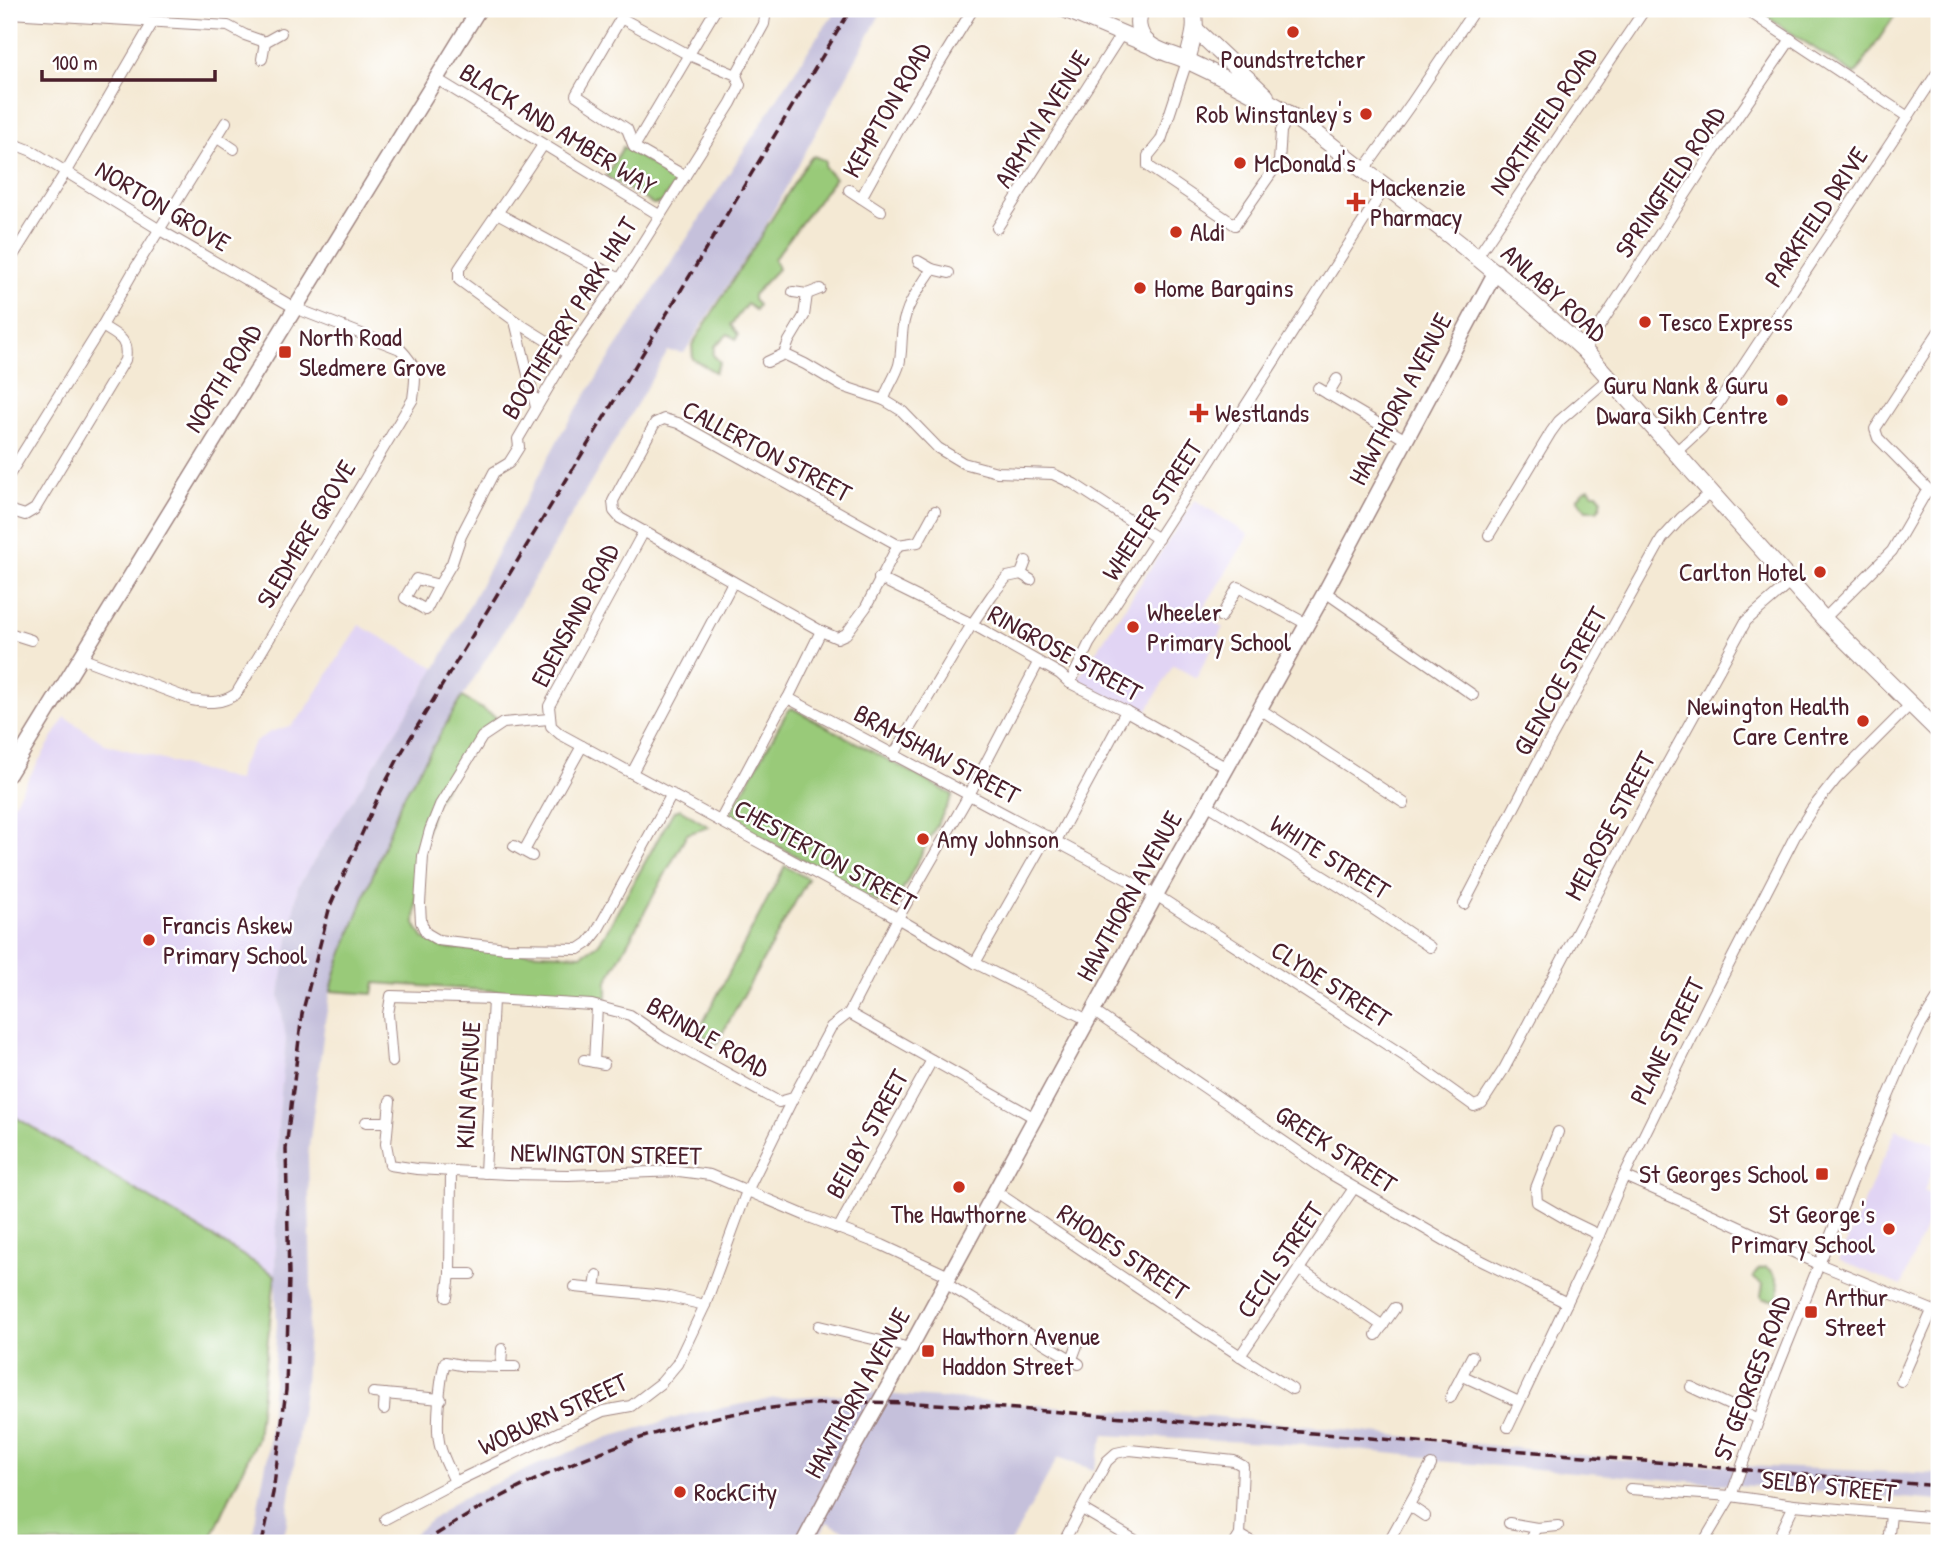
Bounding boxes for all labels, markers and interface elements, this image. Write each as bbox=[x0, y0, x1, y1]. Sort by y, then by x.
marker: Poundstretcher bbox=[1285, 24, 1301, 40]
street label: KEMPTON ROAD bbox=[834, 35, 940, 184]
scale bar bbox=[42, 38, 215, 82]
street label: NORTHFIELD ROAD bbox=[1480, 39, 1605, 201]
place label: Poundstretcher bbox=[1221, 41, 1365, 76]
street label: AIRMYN AVENUE bbox=[985, 43, 1098, 194]
text: 100 m bbox=[52, 48, 98, 77]
street label: BLACK AND AMBER WAY bbox=[454, 54, 663, 203]
place label: Rob Winstanley's bbox=[1196, 96, 1352, 131]
street label: SPRINGFIELD ROAD bbox=[1606, 99, 1733, 264]
marker: Rob Winstanley's bbox=[1358, 106, 1374, 122]
street label: PARKFIELD DRIVE bbox=[1756, 139, 1876, 294]
place label: McDonald's bbox=[1254, 145, 1356, 180]
street label: NORTON GROVE bbox=[89, 152, 238, 260]
marker: McDonald's bbox=[1232, 155, 1248, 171]
place label: Mackenzie Pharmacy bbox=[1370, 169, 1466, 234]
marker: Mackenzie Pharmacy bbox=[1348, 194, 1364, 210]
street label: BOOTHFERRY PARK HALT bbox=[492, 209, 645, 425]
place label: Aldi bbox=[1190, 214, 1226, 249]
marker: Aldi bbox=[1168, 224, 1184, 240]
street label: ANLABY ROAD bbox=[1494, 236, 1615, 350]
place label: Home Bargains bbox=[1154, 270, 1293, 305]
marker: Home Bargains bbox=[1132, 280, 1148, 296]
place label: Tesco Express bbox=[1659, 304, 1793, 339]
street label: HAWTHORN AVENUE bbox=[1340, 306, 1460, 491]
marker: Tesco Express bbox=[1637, 314, 1653, 330]
street label: NORTH ROAD bbox=[175, 316, 270, 439]
place label: North Road Sledmere Grove bbox=[299, 319, 446, 384]
marker: North Road Sledmere Grove bbox=[277, 344, 293, 360]
place label: Guru Nank & Guru Dwara Sikh Centre bbox=[1596, 367, 1768, 432]
street label: CALLERTON STREET bbox=[676, 391, 859, 510]
marker: Guru Nank & Guru Dwara Sikh Centre bbox=[1774, 392, 1790, 408]
place label: Westlands bbox=[1215, 395, 1309, 430]
marker: Westlands bbox=[1189, 403, 1209, 423]
street label: WHEELER STREET bbox=[1093, 432, 1211, 587]
street label: SLEDMERE GROVE bbox=[248, 453, 364, 614]
street label: EDENSAND ROAD bbox=[522, 537, 627, 692]
place label: Carlton Hotel bbox=[1679, 554, 1806, 589]
marker: Carlton Hotel bbox=[1812, 564, 1828, 580]
place label: Wheeler Primary School bbox=[1147, 594, 1291, 659]
street label: RINGROSE STREET bbox=[982, 596, 1149, 710]
street label: GLENCOE STREET bbox=[1504, 600, 1615, 761]
marker: Wheeler Primary School bbox=[1125, 619, 1141, 635]
place label: Newington Health Care Centre bbox=[1687, 688, 1849, 753]
street label: BRAMSHAW STREET bbox=[848, 695, 1027, 812]
marker: Newington Health Care Centre bbox=[1855, 713, 1871, 729]
street label: MELROSE STREET bbox=[1556, 745, 1664, 906]
street label: CHESTERTON STREET bbox=[728, 790, 923, 919]
street label: HAWTHORN AVENUE bbox=[1067, 804, 1190, 987]
street label: WHITE STREET bbox=[1264, 806, 1397, 908]
place label: Amy Johnson bbox=[937, 821, 1059, 856]
marker: Amy Johnson bbox=[915, 831, 931, 847]
place label: Francis Askew Primary School bbox=[162, 907, 307, 972]
marker: Francis Askew Primary School bbox=[141, 932, 157, 948]
street label: CLYDE STREET bbox=[1265, 932, 1399, 1036]
street label: PLANE STREET bbox=[1621, 971, 1713, 1110]
street label: BRINDLE ROAD bbox=[641, 987, 776, 1086]
street label: KILN AVENUE bbox=[447, 1020, 488, 1150]
street label: BEILBY STREET bbox=[817, 1062, 917, 1204]
street label: GREEK STREET bbox=[1269, 1096, 1404, 1201]
street label: NEWINGTON STREET bbox=[510, 1134, 703, 1173]
place label: St Georges School bbox=[1639, 1156, 1808, 1191]
marker: St Georges School bbox=[1814, 1166, 1830, 1182]
marker: The Hawthorne bbox=[951, 1179, 967, 1195]
street label: CECIL STREET bbox=[1228, 1194, 1332, 1325]
street label: RHODES STREET bbox=[1051, 1195, 1196, 1309]
place label: The Hawthorne bbox=[891, 1196, 1027, 1231]
place label: St George's Primary School bbox=[1731, 1196, 1875, 1261]
marker: St George's Primary School bbox=[1881, 1221, 1897, 1237]
place label: Arthur Street bbox=[1825, 1279, 1888, 1344]
street label: ST GEORGES ROAD bbox=[1704, 1290, 1799, 1465]
street label: HAWTHORN AVENUE bbox=[795, 1301, 918, 1484]
marker: Arthur Street bbox=[1803, 1304, 1819, 1320]
place label: Hawthorn Avenue Haddon Street bbox=[942, 1318, 1100, 1383]
marker: Hawthorn Avenue Haddon Street bbox=[920, 1343, 936, 1359]
street label: WOBURN STREET bbox=[473, 1363, 634, 1463]
street label: SELBY STREET bbox=[1760, 1461, 1899, 1510]
place label: RockCity bbox=[694, 1474, 777, 1509]
marker: RockCity bbox=[672, 1484, 688, 1500]

